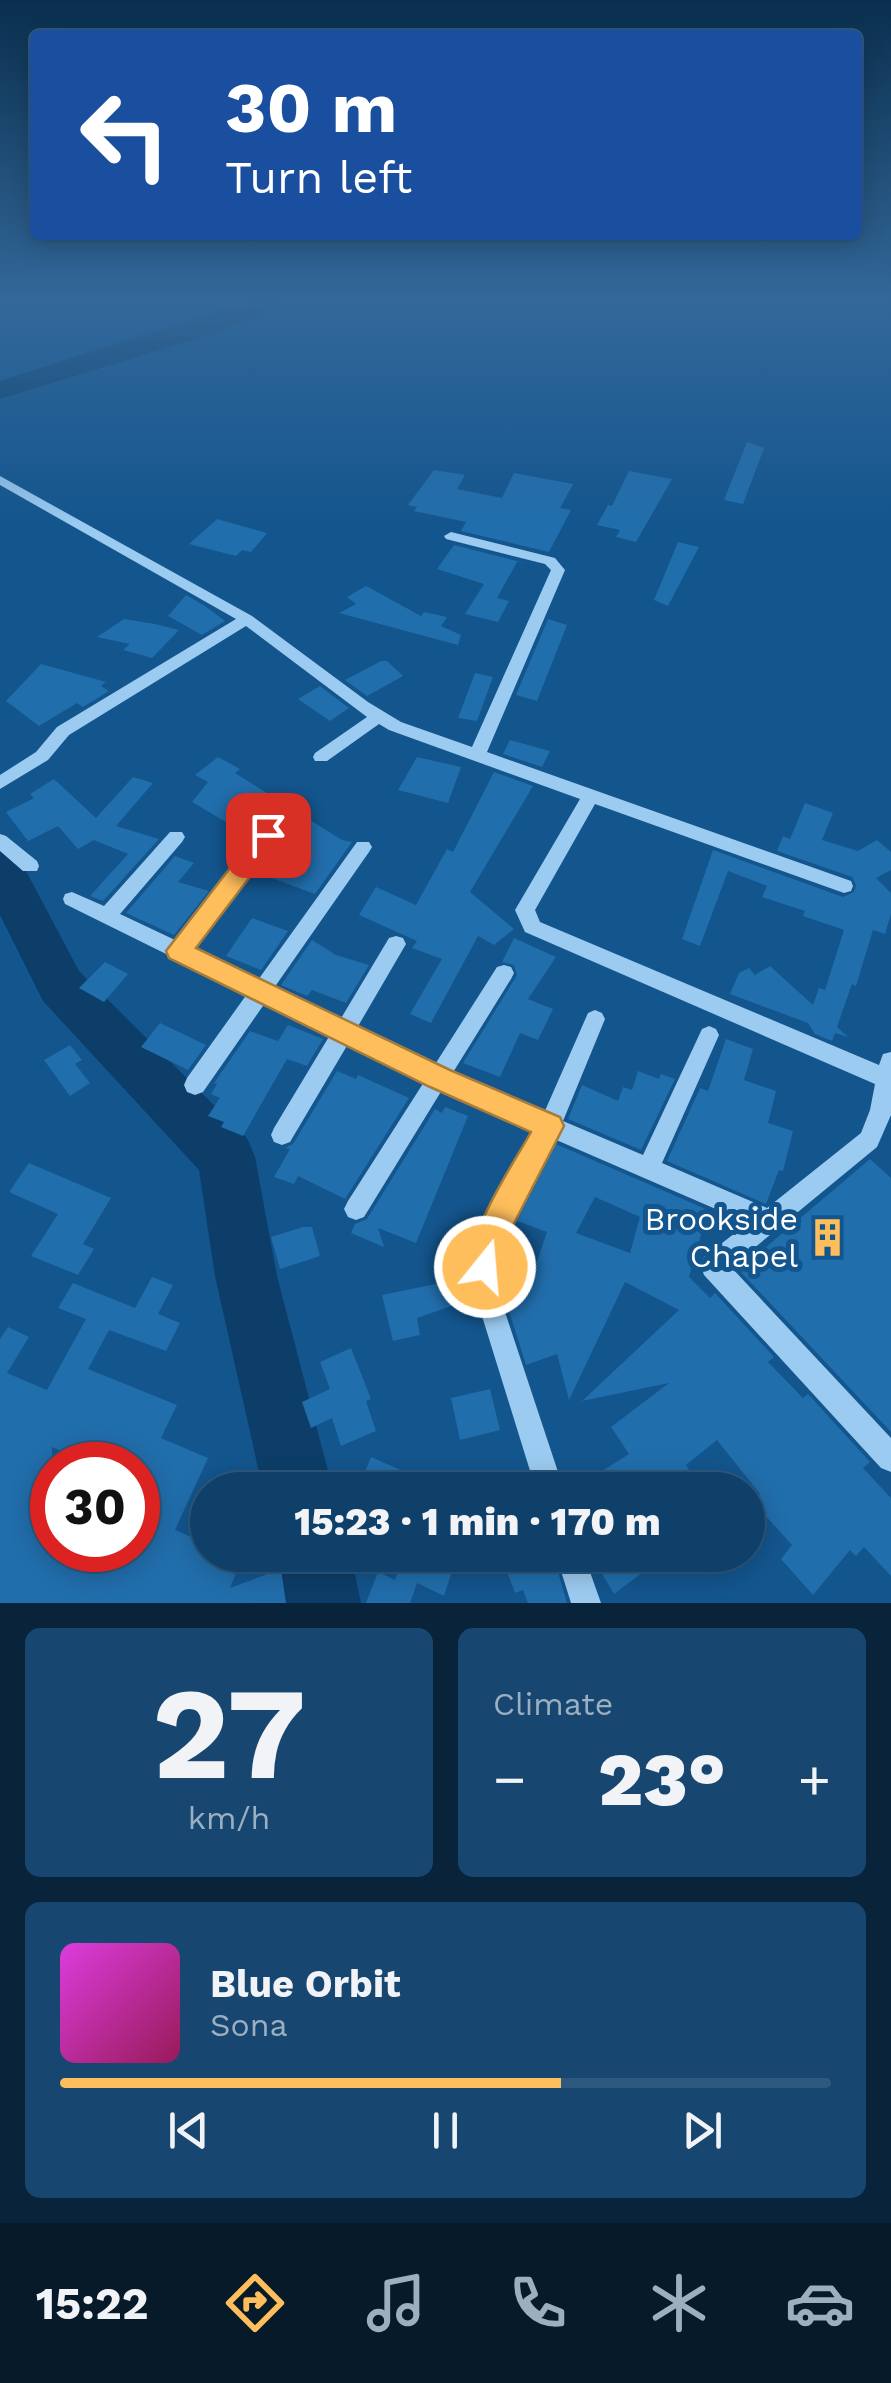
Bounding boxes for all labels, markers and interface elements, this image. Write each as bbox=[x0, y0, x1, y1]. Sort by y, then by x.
text: 30 m bbox=[225, 67, 397, 149]
icon: left bbox=[60, 70, 190, 200]
text: Turn left bbox=[225, 151, 412, 204]
pin bbox=[226, 793, 311, 878]
icon: arrive bbox=[241, 808, 296, 863]
place label: Brookside Chapel bbox=[644, 1200, 798, 1275]
position arrow bbox=[433, 1215, 537, 1319]
building icon: Brookside Chapel bbox=[807, 1216, 849, 1258]
speed limit sign: 30 bbox=[30, 1442, 160, 1572]
text: 15:23 · 1 min · 170 m bbox=[294, 1500, 661, 1544]
text: 27 bbox=[152, 1657, 306, 1810]
text: Climate bbox=[493, 1685, 613, 1723]
text: 23° bbox=[598, 1735, 726, 1823]
text: − bbox=[493, 1747, 526, 1811]
text: + bbox=[798, 1747, 831, 1811]
text: km/h bbox=[188, 1799, 270, 1837]
text: Blue Orbit bbox=[210, 1962, 401, 2006]
text: Sona bbox=[210, 2006, 288, 2044]
icon: previous bbox=[161, 2103, 216, 2158]
icon: pause bbox=[418, 2103, 473, 2158]
icon: next bbox=[675, 2103, 730, 2158]
icon: directions bbox=[220, 2268, 290, 2338]
icon: music bbox=[361, 2268, 431, 2338]
icon: phone bbox=[503, 2268, 573, 2338]
icon: climate bbox=[644, 2268, 714, 2338]
icon: car bbox=[785, 2268, 855, 2338]
text: 15:22 bbox=[36, 2277, 149, 2330]

